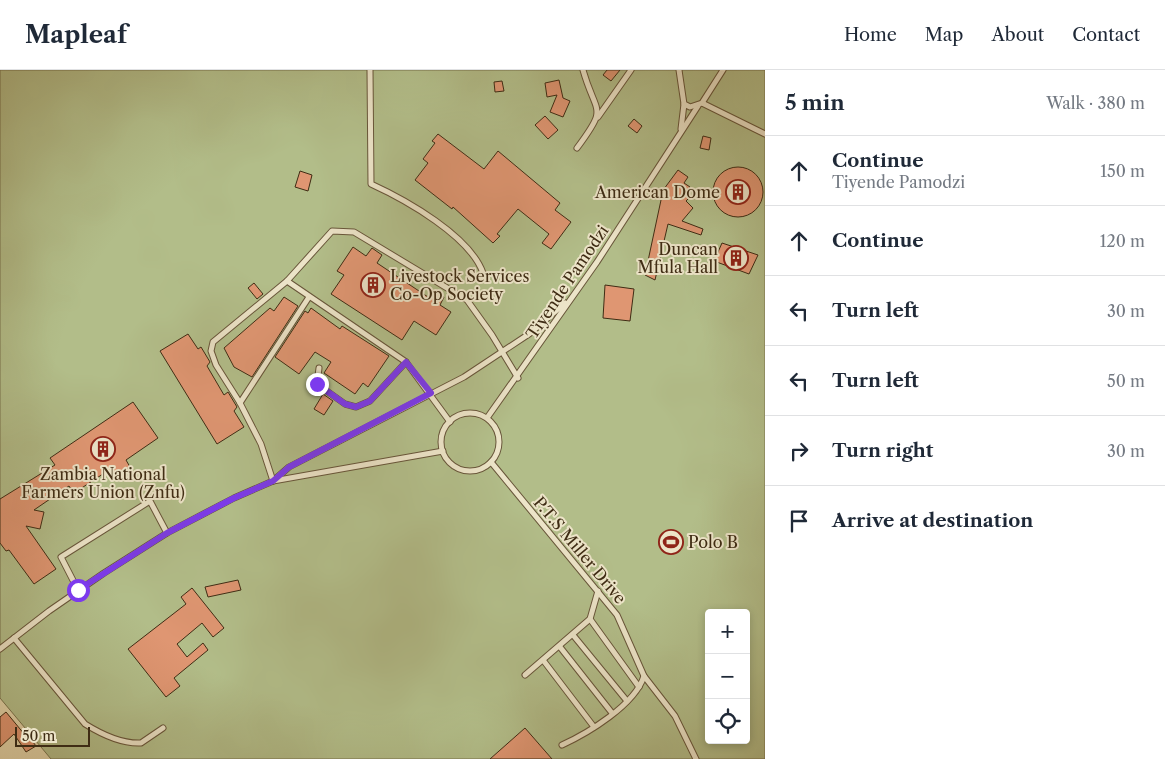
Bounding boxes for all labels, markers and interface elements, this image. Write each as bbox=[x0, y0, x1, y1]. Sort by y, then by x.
text: Mapleaf bbox=[25, 20, 127, 49]
text: Home bbox=[844, 24, 897, 46]
text: Map bbox=[925, 24, 963, 46]
text: About bbox=[991, 24, 1044, 46]
text: Contact bbox=[1072, 24, 1140, 46]
text: 5 min bbox=[785, 90, 845, 115]
text: Walk · 380 m bbox=[1046, 93, 1145, 113]
text: Continue bbox=[832, 149, 924, 172]
icon: ahead bbox=[785, 157, 813, 185]
text: 150 m bbox=[1100, 161, 1145, 181]
text: Tiyende Pamodzi bbox=[832, 172, 965, 192]
building icon: American Dome bbox=[725, 179, 751, 205]
place label: American Dome bbox=[594, 182, 720, 202]
street label: Tiyende Pamodzi bbox=[521, 221, 613, 343]
icon: ahead bbox=[785, 227, 813, 255]
text: Continue bbox=[832, 229, 924, 252]
text: 120 m bbox=[1100, 231, 1145, 251]
place label: Duncan Mfula Hall bbox=[637, 239, 718, 277]
building icon: Duncan Mfula Hall bbox=[723, 245, 749, 271]
place label: Livestock Services Co-Op Society bbox=[390, 266, 529, 304]
building icon: Livestock Services Co-Op Society bbox=[360, 272, 386, 298]
icon: left bbox=[785, 297, 813, 325]
text: Turn left bbox=[832, 299, 919, 322]
text: 30 m bbox=[1107, 301, 1145, 321]
icon: left bbox=[785, 367, 813, 395]
text: Turn left bbox=[832, 369, 919, 392]
text: 50 m bbox=[1107, 371, 1145, 391]
route end bbox=[306, 373, 329, 396]
building icon: Zambia National Farmers Union (Znfu) bbox=[90, 436, 116, 462]
icon: right bbox=[785, 437, 813, 465]
text: Turn right bbox=[832, 439, 933, 462]
text: 30 m bbox=[1107, 441, 1145, 461]
place label: Zambia National Farmers Union (Znfu) bbox=[21, 464, 185, 502]
street label: P.T.S Miller Drive bbox=[529, 492, 631, 608]
icon: arrive bbox=[785, 507, 813, 535]
text: Arrive at destination bbox=[832, 509, 1033, 532]
sports icon: Polo B bbox=[658, 529, 684, 555]
place label: Polo B bbox=[688, 532, 738, 552]
route start bbox=[67, 579, 90, 602]
map controls bbox=[705, 609, 750, 744]
button: + bbox=[705, 609, 750, 654]
button: − bbox=[705, 654, 750, 699]
button: locate bbox=[705, 699, 750, 744]
scale bar bbox=[15, 724, 90, 747]
text: 50 m bbox=[22, 727, 55, 745]

